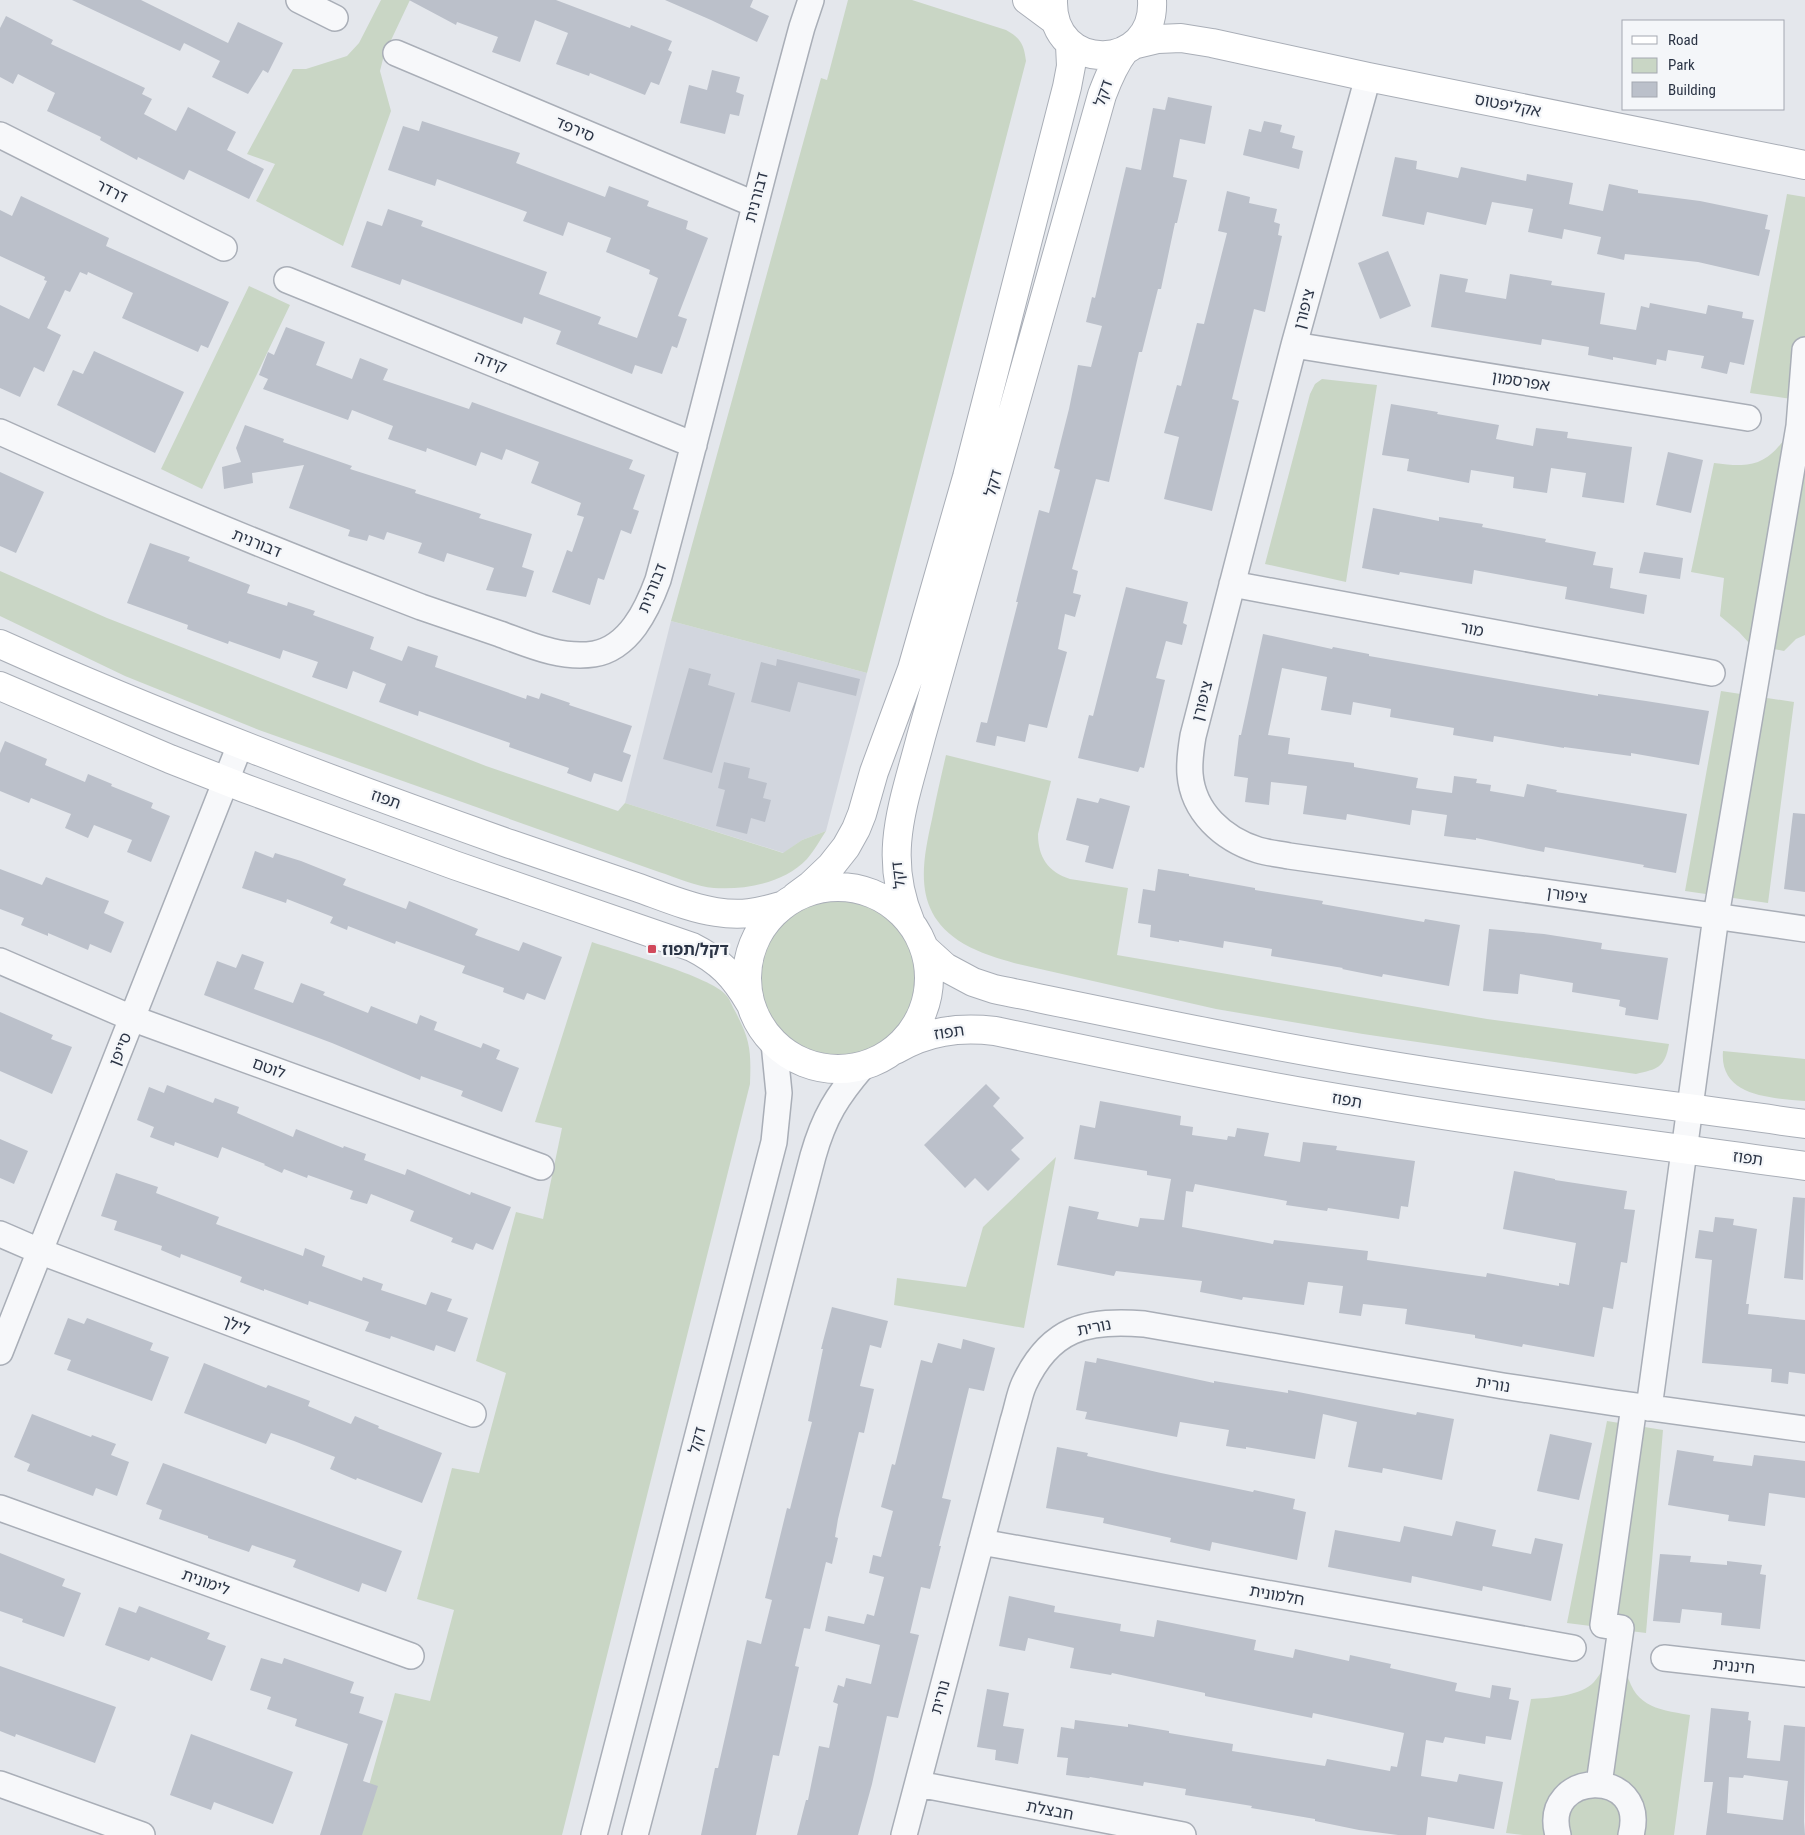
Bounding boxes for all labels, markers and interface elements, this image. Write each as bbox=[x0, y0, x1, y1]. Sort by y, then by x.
legend bbox=[1622, 20, 1785, 110]
text: Road bbox=[1668, 31, 1698, 49]
text: Park bbox=[1668, 56, 1695, 74]
street label: דקל bbox=[1090, 77, 1116, 109]
text: Building bbox=[1668, 81, 1716, 99]
street label: אקליפטוס bbox=[1473, 89, 1543, 121]
street label: סירפד bbox=[552, 112, 598, 146]
street label: דבורנית bbox=[740, 169, 772, 224]
street label: דרדר bbox=[93, 175, 131, 207]
street label: ציפורן bbox=[1290, 287, 1318, 331]
street label: קידה bbox=[472, 347, 510, 377]
street label: אפרסמון bbox=[1491, 367, 1551, 395]
street label: דקל bbox=[980, 467, 1006, 499]
street label: דבורנית bbox=[230, 525, 285, 562]
street label: דבורנית bbox=[634, 560, 671, 615]
street label: מור bbox=[1459, 618, 1485, 640]
street label: ציפורן bbox=[1188, 679, 1216, 723]
street label: תפוז bbox=[369, 785, 403, 813]
street label: דקל bbox=[887, 860, 909, 890]
street label: ציפורן bbox=[1545, 883, 1589, 907]
place label: דקל/תפוז bbox=[662, 940, 729, 959]
marker: דקל/תפוז bbox=[646, 943, 658, 955]
street label: תפוז bbox=[933, 1020, 965, 1044]
street label: סייפן bbox=[105, 1030, 135, 1068]
street label: לוטם bbox=[250, 1053, 288, 1083]
street label: תפוז bbox=[1330, 1088, 1364, 1112]
street label: תפוז bbox=[1732, 1146, 1764, 1170]
street label: לילך bbox=[219, 1311, 253, 1339]
street label: נורית bbox=[1075, 1314, 1113, 1340]
street label: נורית bbox=[1475, 1372, 1511, 1396]
street label: דקל bbox=[684, 1424, 710, 1456]
street label: לימונית bbox=[179, 1565, 233, 1599]
street label: חלמונית bbox=[1248, 1581, 1306, 1609]
street label: חיננית bbox=[1712, 1654, 1756, 1678]
street label: נורית bbox=[926, 1678, 954, 1716]
street label: חבצלת bbox=[1025, 1796, 1075, 1824]

